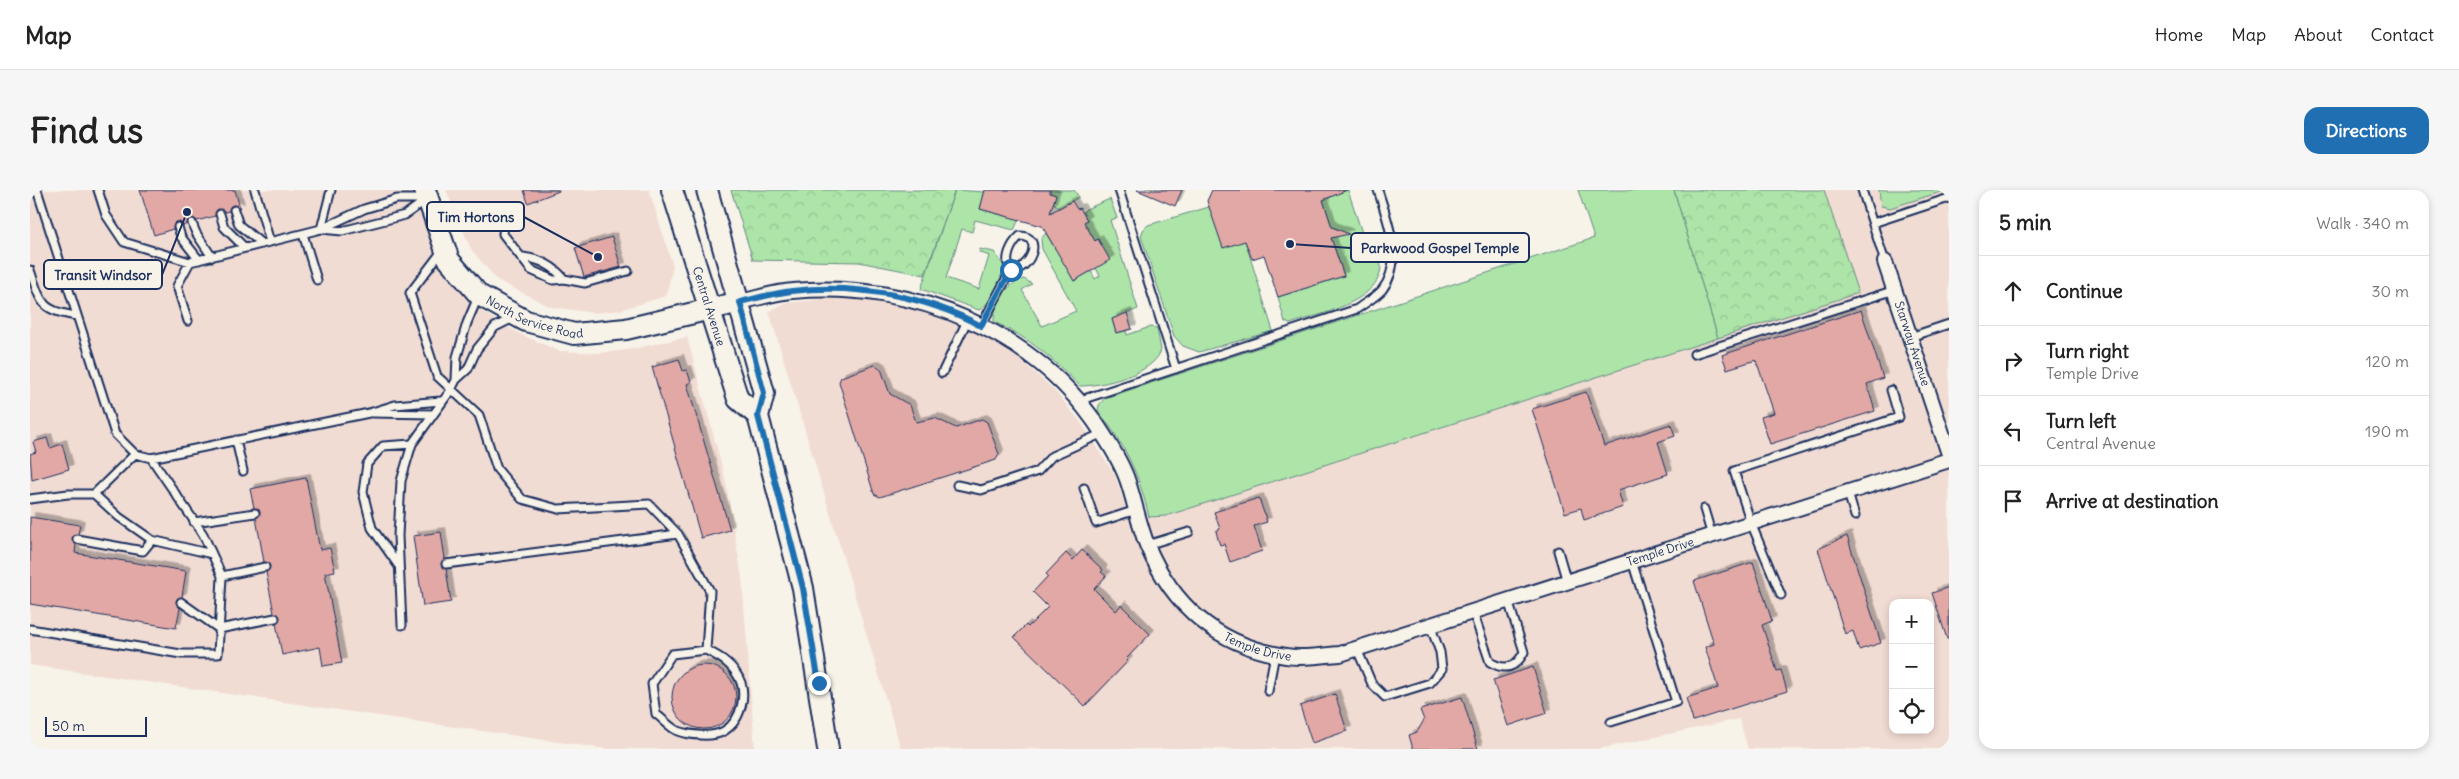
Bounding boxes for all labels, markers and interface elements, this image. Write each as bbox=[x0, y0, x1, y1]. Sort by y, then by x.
text: Map bbox=[25, 20, 72, 50]
text: Home bbox=[2155, 23, 2203, 46]
text: Map bbox=[2231, 23, 2266, 46]
text: About bbox=[2294, 23, 2342, 46]
text: Contact bbox=[2370, 23, 2434, 46]
button: Directions bbox=[2304, 107, 2429, 154]
text: Find us bbox=[30, 108, 143, 152]
callout: Tim Hortons bbox=[427, 202, 524, 231]
text: Tim Hortons bbox=[438, 208, 515, 226]
text: 5 min bbox=[1999, 209, 2051, 236]
text: Walk · 340 m bbox=[2316, 213, 2409, 233]
callout: Parkwood Gospel Temple bbox=[1351, 233, 1529, 262]
text: Parkwood Gospel Temple bbox=[1361, 239, 1520, 257]
route start bbox=[1000, 259, 1023, 282]
callout: Transit Windsor bbox=[44, 260, 162, 289]
street label: Central Avenue bbox=[690, 265, 729, 348]
text: Transit Windsor bbox=[54, 266, 152, 284]
icon: ahead bbox=[1999, 277, 2027, 305]
text: Continue bbox=[2046, 279, 2123, 303]
text: 30 m bbox=[2372, 281, 2409, 301]
street label: North Service Road bbox=[484, 292, 584, 341]
street label: Starway Avenue bbox=[1892, 299, 1934, 388]
text: Turn right bbox=[2046, 339, 2129, 363]
icon: right bbox=[1999, 347, 2027, 375]
text: 120 m bbox=[2366, 351, 2409, 371]
text: Temple Drive bbox=[2046, 363, 2139, 383]
text: Turn left bbox=[2046, 409, 2116, 433]
icon: left bbox=[1999, 417, 2027, 445]
text: 190 m bbox=[2365, 421, 2409, 441]
text: Central Avenue bbox=[2046, 433, 2156, 453]
icon: arrive bbox=[1999, 487, 2027, 515]
text: Arrive at destination bbox=[2046, 489, 2219, 513]
street label: Temple Drive bbox=[1625, 534, 1696, 569]
map controls bbox=[1889, 599, 1934, 734]
button: + bbox=[1889, 599, 1934, 644]
street label: Temple Drive bbox=[1222, 629, 1292, 664]
button: − bbox=[1889, 644, 1934, 689]
route end bbox=[808, 672, 831, 695]
button: locate bbox=[1889, 689, 1934, 734]
scale bar bbox=[45, 714, 148, 737]
text: 50 m bbox=[52, 717, 85, 735]

